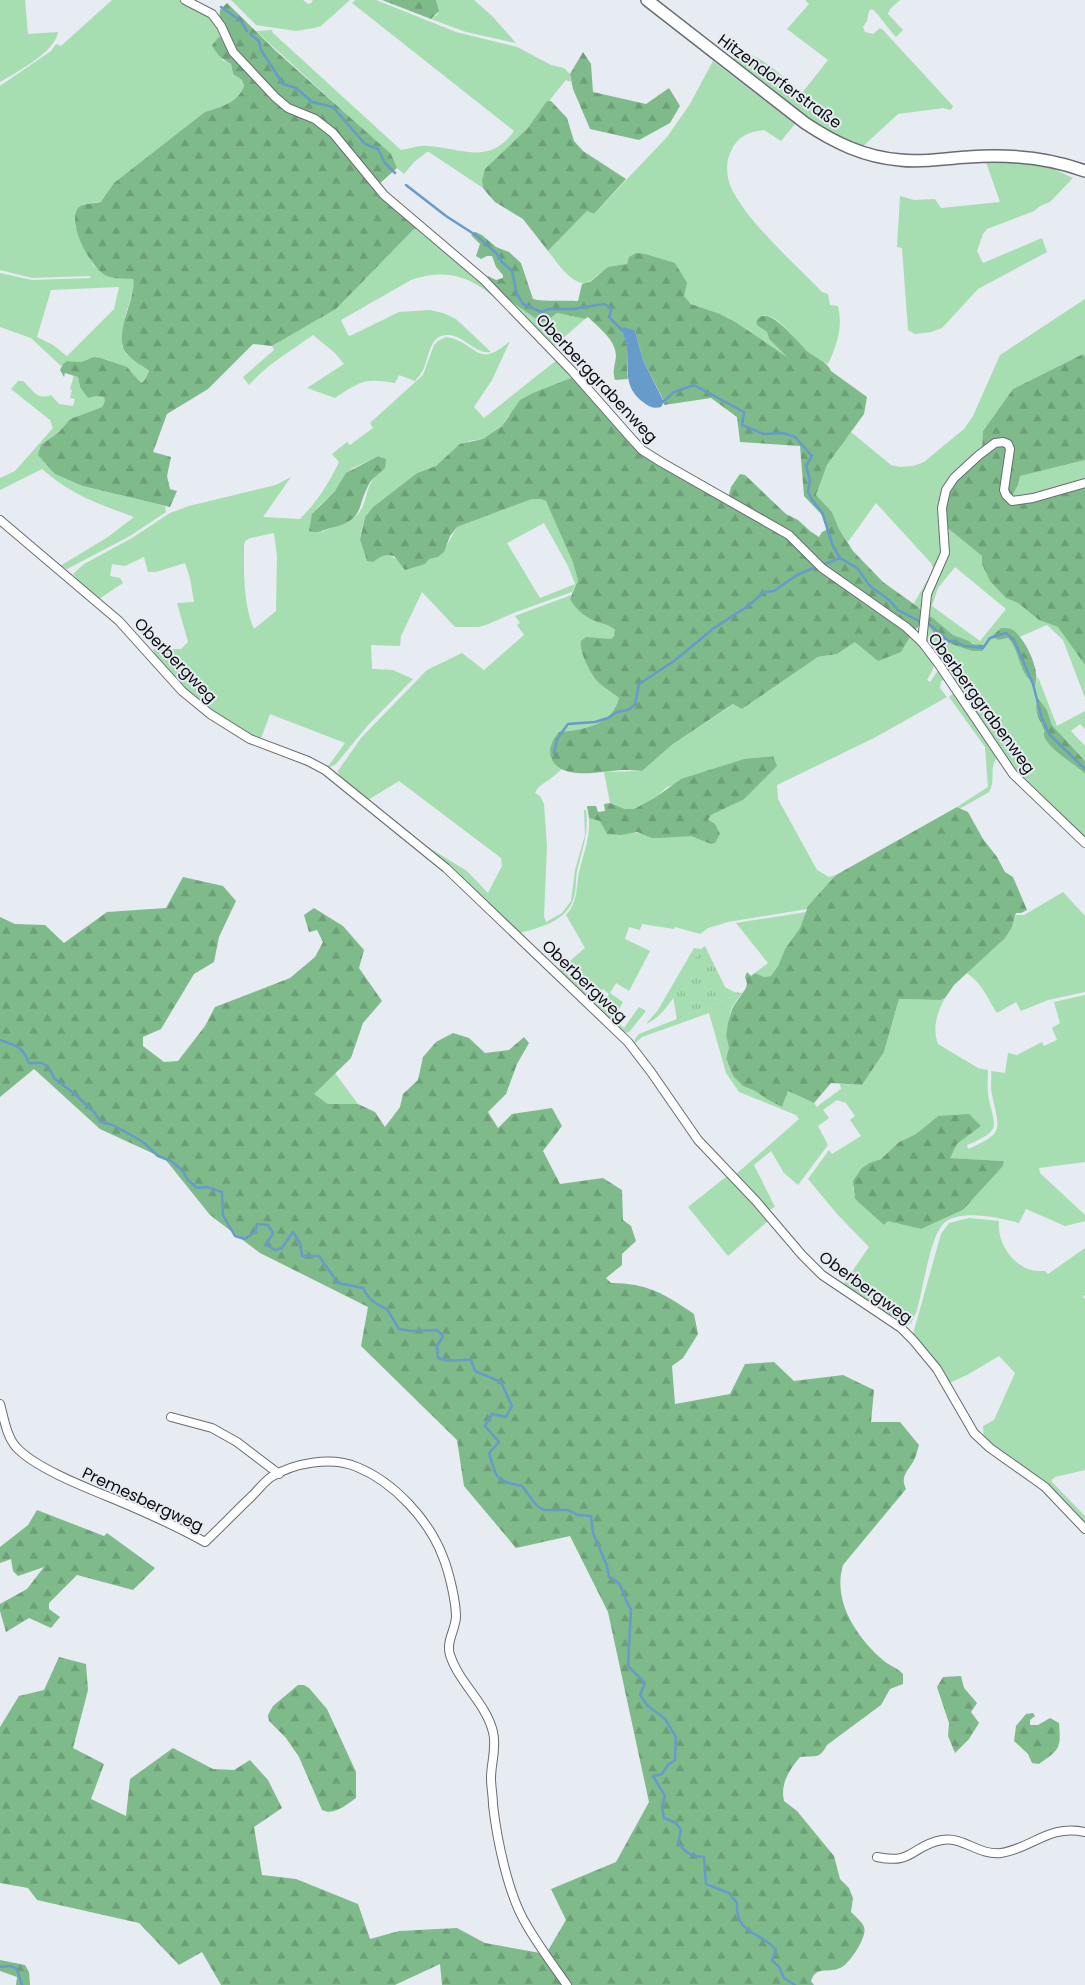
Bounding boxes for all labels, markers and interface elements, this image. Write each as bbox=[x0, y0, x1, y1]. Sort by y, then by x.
street label: Hitzendorferstraße bbox=[713, 29, 846, 134]
street label: Oberberggrabenweg bbox=[531, 309, 663, 448]
street label: Oberbergweg bbox=[129, 613, 222, 708]
street label: Oberberggrabenweg bbox=[923, 628, 1041, 779]
street label: Oberbergweg bbox=[537, 935, 632, 1028]
street label: Oberbergweg bbox=[814, 1246, 917, 1329]
street label: Premesbergweg bbox=[78, 1461, 207, 1538]

